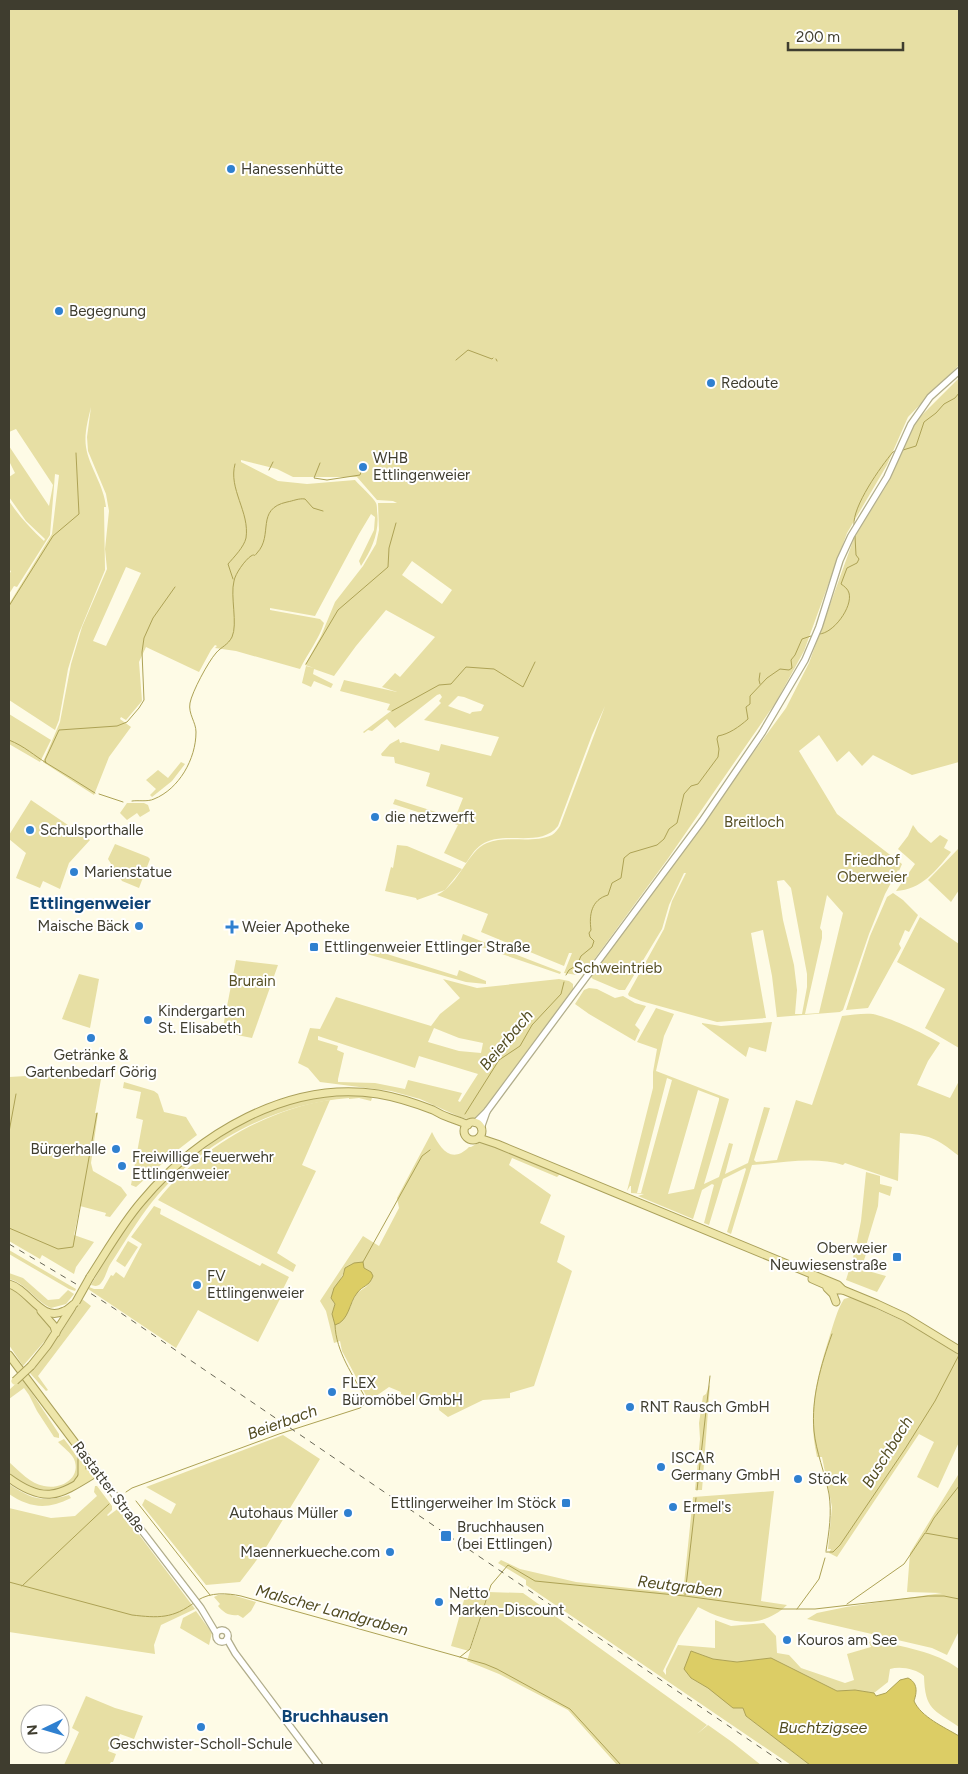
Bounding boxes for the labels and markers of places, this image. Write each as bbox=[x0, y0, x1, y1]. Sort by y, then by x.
place label: Hanessenhütte bbox=[241, 160, 343, 178]
marker: Hanessenhütte bbox=[225, 163, 237, 175]
place label: Begegnung bbox=[69, 302, 146, 320]
marker: Begegnung bbox=[53, 305, 65, 317]
place label: Redoute bbox=[721, 374, 778, 392]
marker: Redoute bbox=[705, 377, 717, 389]
place label: WHB Ettlingenweier bbox=[373, 449, 470, 484]
marker: WHB Ettlingenweier bbox=[357, 461, 369, 473]
place label: die netzwerft bbox=[385, 808, 475, 826]
marker: die netzwerft bbox=[369, 811, 381, 823]
place label: Schulsporthalle bbox=[40, 821, 143, 839]
marker: Schulsporthalle bbox=[24, 824, 36, 836]
place label: Marienstatue bbox=[84, 863, 172, 881]
marker: Marienstatue bbox=[68, 866, 80, 878]
place label: Maische Bäck bbox=[38, 917, 130, 935]
place label: Weier Apotheke bbox=[242, 918, 350, 936]
marker: Maische Bäck bbox=[133, 920, 145, 932]
marker: Weier Apotheke bbox=[226, 921, 238, 933]
place label: Ettlingenweier Ettlinger Straße bbox=[324, 938, 530, 956]
marker: Ettlingenweier Ettlinger Straße bbox=[308, 941, 320, 953]
place label: Kindergarten St. Elisabeth bbox=[158, 1002, 245, 1037]
marker: Kindergarten St. Elisabeth bbox=[142, 1014, 154, 1026]
marker: Getränke & Gartenbedarf Görig bbox=[85, 1032, 97, 1044]
place label: Getränke & Gartenbedarf Görig bbox=[25, 1046, 157, 1081]
place label: Bürgerhalle bbox=[31, 1140, 106, 1158]
marker: Bürgerhalle bbox=[110, 1143, 122, 1155]
place label: Freiwillige Feuerwehr Ettlingenweier bbox=[132, 1148, 274, 1183]
marker: Freiwillige Feuerwehr Ettlingenweier bbox=[116, 1160, 128, 1172]
place label: Oberweier Neuwiesenstraße bbox=[770, 1239, 887, 1274]
marker: Oberweier Neuwiesenstraße bbox=[891, 1251, 903, 1263]
place label: FV Ettlingenweier bbox=[207, 1267, 304, 1302]
marker: FV Ettlingenweier bbox=[191, 1279, 203, 1291]
place label: FLEX Büromöbel GmbH bbox=[342, 1374, 463, 1409]
marker: FLEX Büromöbel GmbH bbox=[326, 1386, 338, 1398]
place label: RNT Rausch GmbH bbox=[640, 1398, 770, 1416]
marker: RNT Rausch GmbH bbox=[624, 1401, 636, 1413]
place label: ISCAR Germany GmbH bbox=[671, 1449, 780, 1484]
marker: ISCAR Germany GmbH bbox=[655, 1461, 667, 1473]
place label: Stöck bbox=[808, 1470, 848, 1488]
marker: Stöck bbox=[792, 1473, 804, 1485]
place label: Ettlingerweiher Im Stöck bbox=[391, 1494, 557, 1512]
marker: Ettlingerweiher Im Stöck bbox=[560, 1497, 572, 1509]
place label: Ermel's bbox=[683, 1498, 731, 1516]
marker: Ermel's bbox=[667, 1501, 679, 1513]
place label: Autohaus Müller bbox=[229, 1504, 338, 1522]
marker: Autohaus Müller bbox=[342, 1507, 354, 1519]
place label: Bruchhausen (bei Ettlingen) bbox=[457, 1518, 552, 1553]
marker: Bruchhausen (bei Ettlingen) bbox=[439, 1529, 453, 1543]
place label: Maennerkueche.com bbox=[240, 1543, 380, 1561]
marker: Maennerkueche.com bbox=[384, 1546, 396, 1558]
place label: Netto Marken-Discount bbox=[449, 1584, 565, 1619]
marker: Netto Marken-Discount bbox=[433, 1596, 445, 1608]
place label: Kouros am See bbox=[797, 1631, 897, 1649]
marker: Kouros am See bbox=[781, 1634, 793, 1646]
marker: Geschwister-Scholl-Schule bbox=[195, 1721, 207, 1733]
place label: Geschwister-Scholl-Schule bbox=[109, 1735, 293, 1753]

